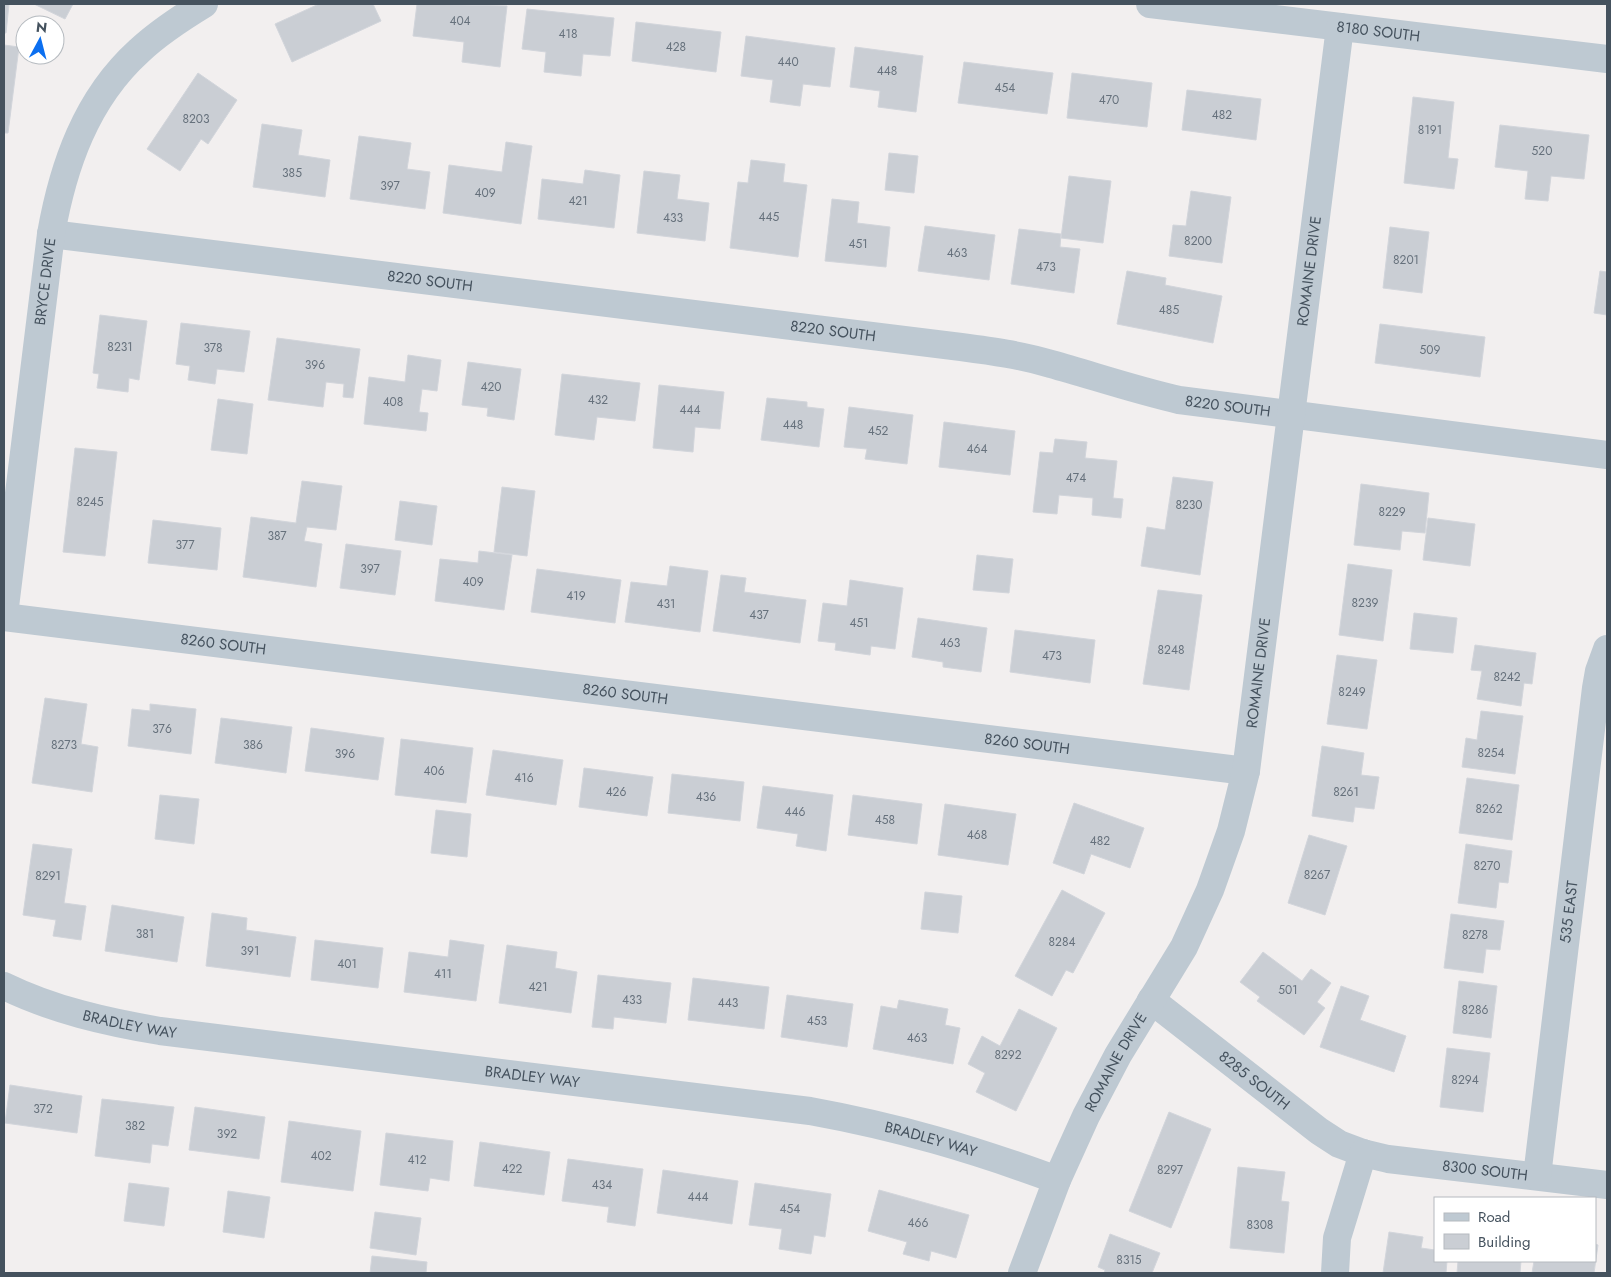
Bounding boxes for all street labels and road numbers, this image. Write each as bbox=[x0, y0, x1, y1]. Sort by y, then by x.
street label: 8180 SOUTH bbox=[1335, 16, 1421, 47]
street label: ROMAINE DRIVE bbox=[1291, 215, 1327, 328]
street label: BRYCE DRIVE bbox=[29, 237, 61, 327]
street label: 8220 SOUTH bbox=[386, 265, 474, 297]
street label: 8220 SOUTH bbox=[789, 315, 877, 347]
street label: 8220 SOUTH bbox=[1184, 390, 1272, 423]
street label: ROMAINE DRIVE bbox=[1241, 617, 1276, 729]
street label: 8260 SOUTH bbox=[179, 628, 267, 660]
street label: 8260 SOUTH bbox=[581, 678, 669, 710]
street label: 8260 SOUTH bbox=[983, 728, 1071, 760]
street label: 535 EAST bbox=[1554, 879, 1584, 945]
street label: BRADLEY WAY bbox=[80, 1004, 179, 1044]
street label: ROMAINE DRIVE bbox=[1079, 1008, 1152, 1116]
street label: 8285 SOUTH bbox=[1214, 1046, 1295, 1115]
street label: BRADLEY WAY bbox=[484, 1060, 582, 1094]
street label: BRADLEY WAY bbox=[882, 1116, 980, 1163]
street label: 8300 SOUTH bbox=[1441, 1155, 1529, 1187]

